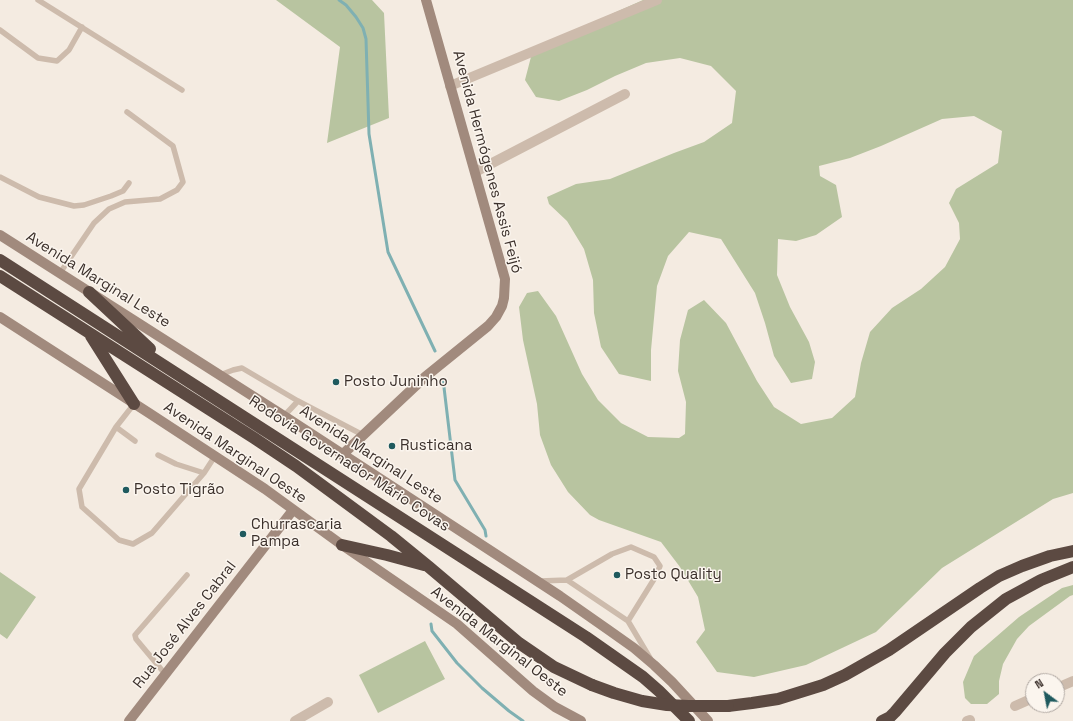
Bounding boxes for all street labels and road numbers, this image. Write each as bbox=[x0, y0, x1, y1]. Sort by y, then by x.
street label: Avenida Hermógenes Assis Feijó bbox=[449, 49, 525, 275]
street label: Avenida Marginal Leste bbox=[23, 228, 173, 332]
street label: Rodovia Governador Mário Covas bbox=[245, 392, 453, 536]
street label: Avenida Marginal Oeste bbox=[160, 398, 310, 508]
street label: Avenida Marginal Leste bbox=[296, 402, 446, 508]
street label: Rua José Alves Cabral bbox=[130, 558, 240, 692]
street label: Avenida Marginal Oeste bbox=[427, 583, 571, 701]

